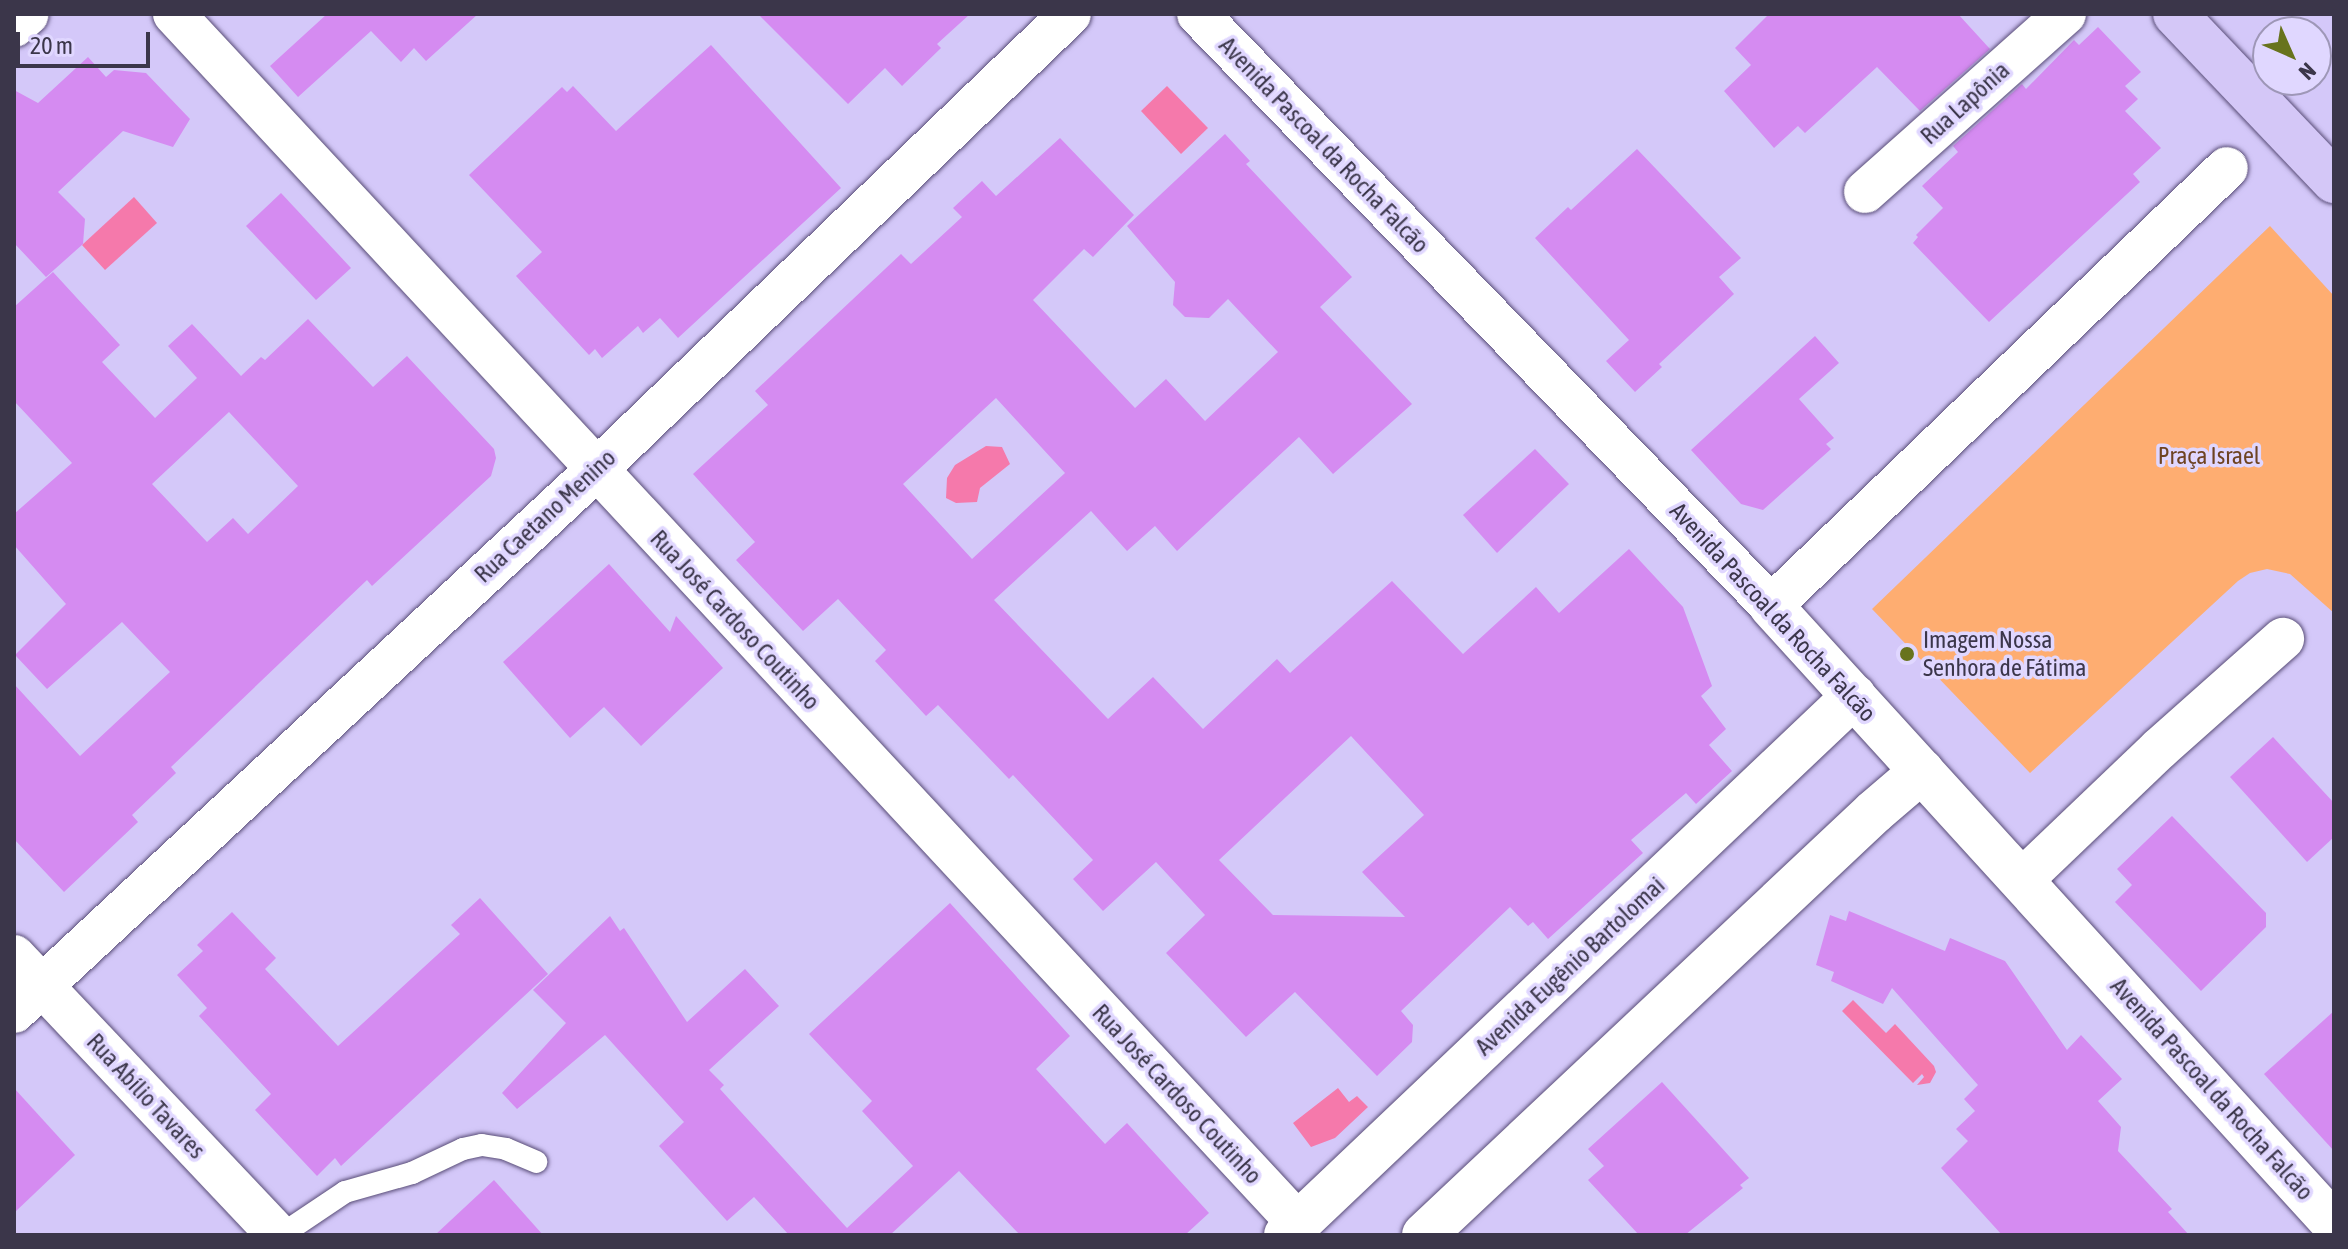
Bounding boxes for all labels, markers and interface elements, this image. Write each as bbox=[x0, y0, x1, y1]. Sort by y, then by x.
scale bar bbox=[20, 16, 154, 66]
north arrow bbox=[2252, 16, 2332, 96]
street label: Avenida Pascoal da Rocha Falcão bbox=[1213, 31, 1435, 259]
text: 20 m bbox=[30, 32, 73, 59]
street label: Rua Lapônia bbox=[1915, 56, 2015, 150]
text: N bbox=[2294, 58, 2321, 85]
park label: Praça Israel bbox=[2158, 442, 2260, 470]
street label: Rua Caetano Menino bbox=[469, 443, 621, 589]
street label: Avenida Pascoal da Rocha Falcão bbox=[1664, 496, 1882, 728]
street label: Rua José Cardoso Coutinho bbox=[644, 524, 826, 716]
place label: Imagem Nossa Senhora de Fátima bbox=[1923, 626, 2086, 682]
marker: Imagem Nossa Senhora de Fátima bbox=[1898, 645, 1916, 663]
street label: Avenida Eugênio Bartolomai bbox=[1469, 871, 1671, 1061]
street label: Avenida Pascoal da Rocha Falcão bbox=[2105, 972, 2319, 1206]
street label: Rua José Cardoso Coutinho bbox=[1086, 998, 1268, 1190]
street label: Rua Abílio Tavares bbox=[81, 1028, 211, 1164]

